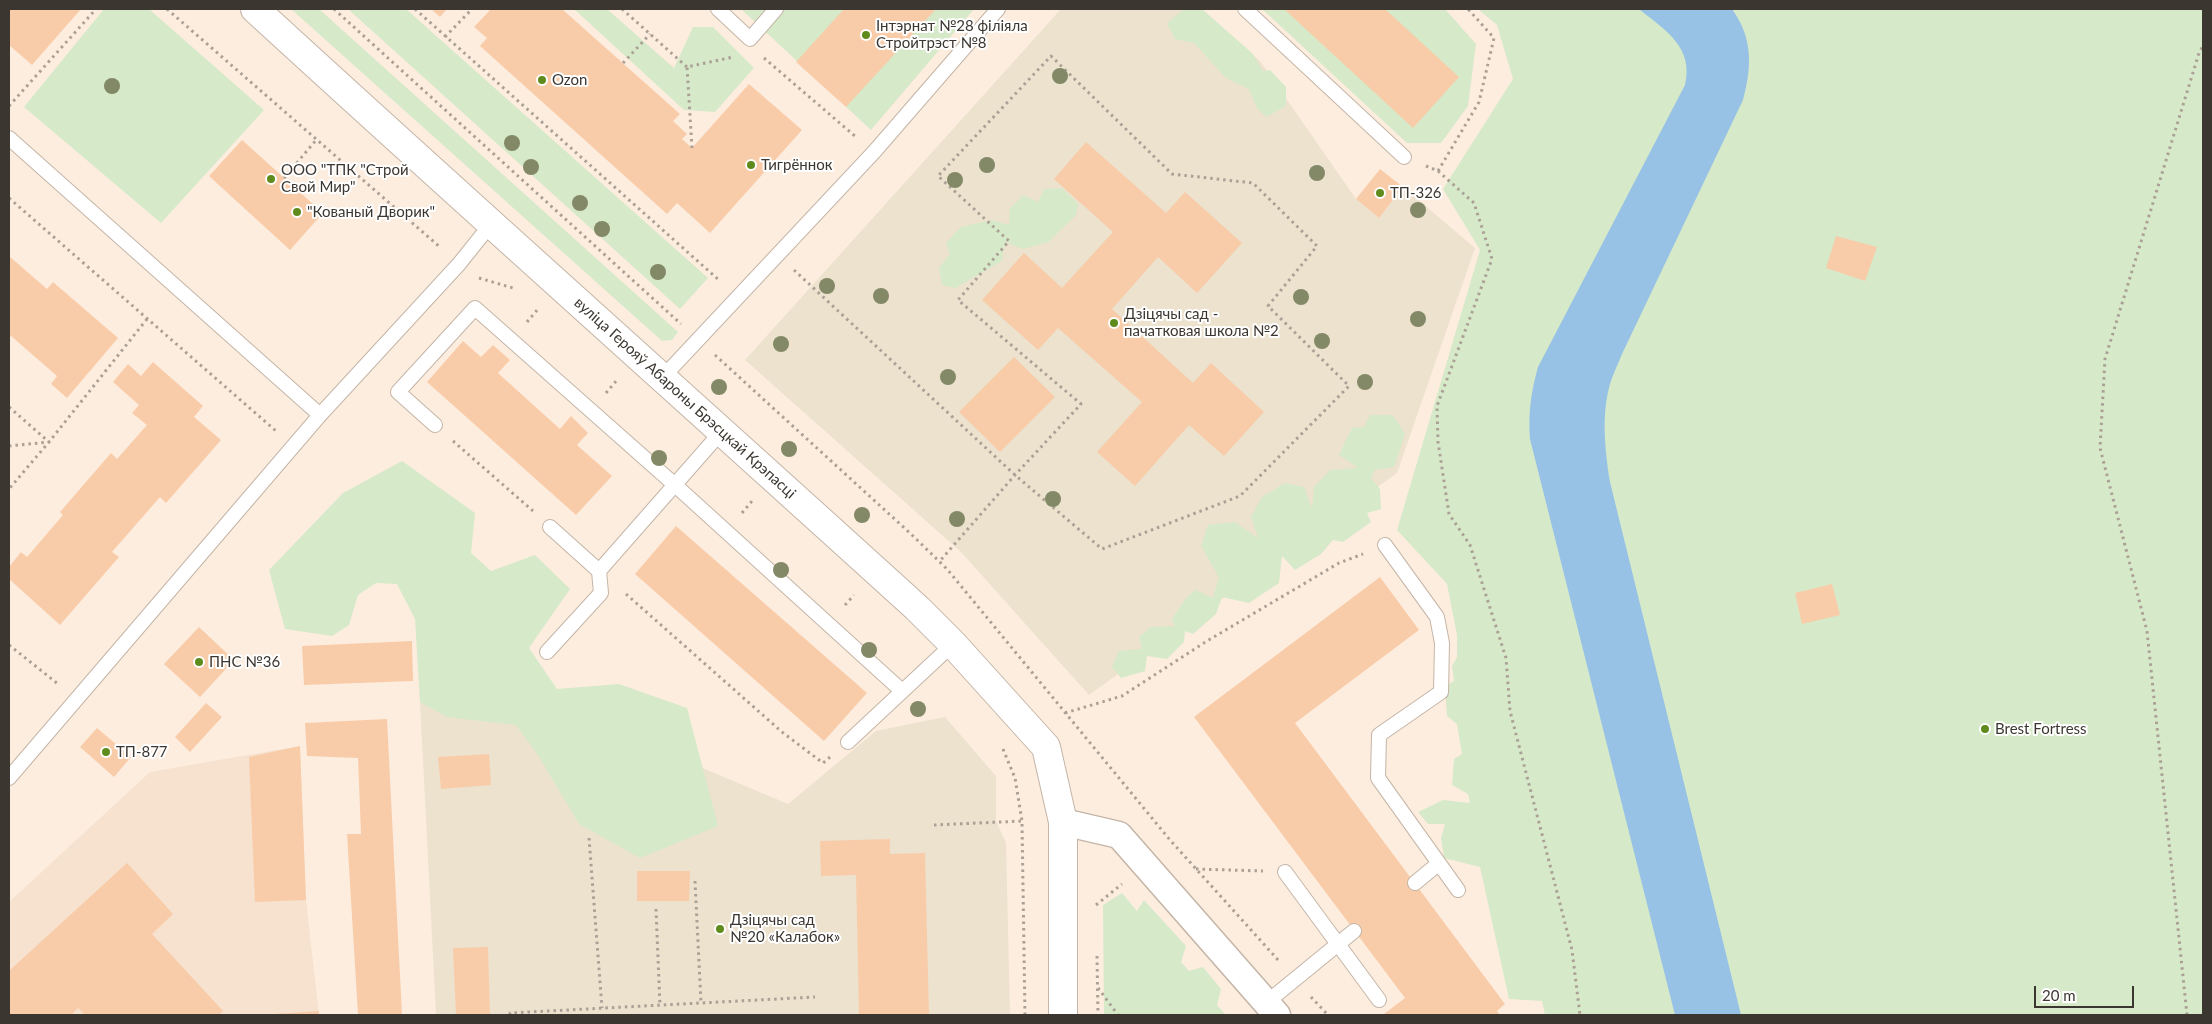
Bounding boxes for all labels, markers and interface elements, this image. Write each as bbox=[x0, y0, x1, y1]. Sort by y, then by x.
place label: Інтэрнат №28 фiлiяла Стройтрэст №8 bbox=[876, 17, 1028, 52]
marker: Інтэрнат №28 фiлiяла Стройтрэст №8 bbox=[860, 29, 872, 41]
place label: Ozon bbox=[552, 71, 587, 89]
marker: Ozon bbox=[536, 74, 548, 86]
place label: Тигрённок bbox=[761, 156, 833, 174]
marker: Тигрённок bbox=[745, 159, 757, 171]
place label: ООО "ТПК "Строй Свой Мир" bbox=[281, 161, 409, 196]
marker: ООО "ТПК "Строй Свой Мир" bbox=[265, 173, 277, 185]
place label: ТП-326 bbox=[1390, 184, 1442, 202]
marker: ТП-326 bbox=[1374, 187, 1386, 199]
place label: "Кованый Дворик" bbox=[307, 203, 435, 221]
marker: "Кованый Дворик" bbox=[291, 206, 303, 218]
street label: вуліца Герояў Абароны Брэсцкай Крэпасці bbox=[570, 294, 800, 502]
place label: Дзіцячы сад - пачатковая школа №2 bbox=[1124, 305, 1279, 340]
marker: Дзіцячы сад - пачатковая школа №2 bbox=[1108, 317, 1120, 329]
place label: ПНС №36 bbox=[209, 653, 280, 671]
marker: ПНС №36 bbox=[193, 656, 205, 668]
place label: Brest Fortress bbox=[1995, 720, 2087, 738]
marker: Brest Fortress bbox=[1979, 723, 1991, 735]
place label: ТП-877 bbox=[116, 743, 168, 761]
marker: ТП-877 bbox=[100, 746, 112, 758]
place label: Дзіцячы сад №20 «Калабок» bbox=[730, 911, 840, 946]
marker: Дзіцячы сад №20 «Калабок» bbox=[714, 923, 726, 935]
scale bar bbox=[2037, 976, 2137, 1008]
text: 20 m bbox=[2042, 986, 2076, 1004]

